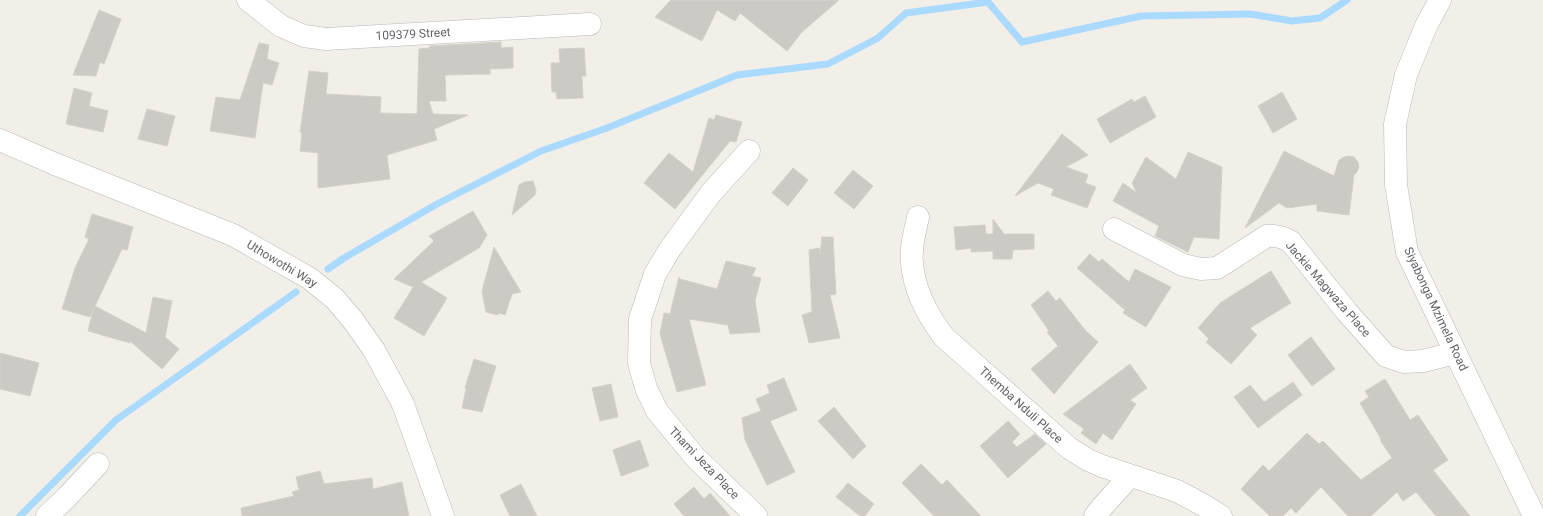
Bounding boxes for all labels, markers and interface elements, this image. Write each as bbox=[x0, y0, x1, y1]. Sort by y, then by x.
street label: 109379 Street bbox=[375, 25, 451, 43]
street label: Uthowothi Way bbox=[244, 237, 320, 291]
street label: Jackie Magwaza Place bbox=[1283, 238, 1373, 340]
street label: Siyabonga Mzimela Road bbox=[1401, 245, 1471, 373]
street label: Themba Nduli Place bbox=[976, 364, 1066, 446]
street label: Thami Jeza Place bbox=[666, 424, 742, 502]

